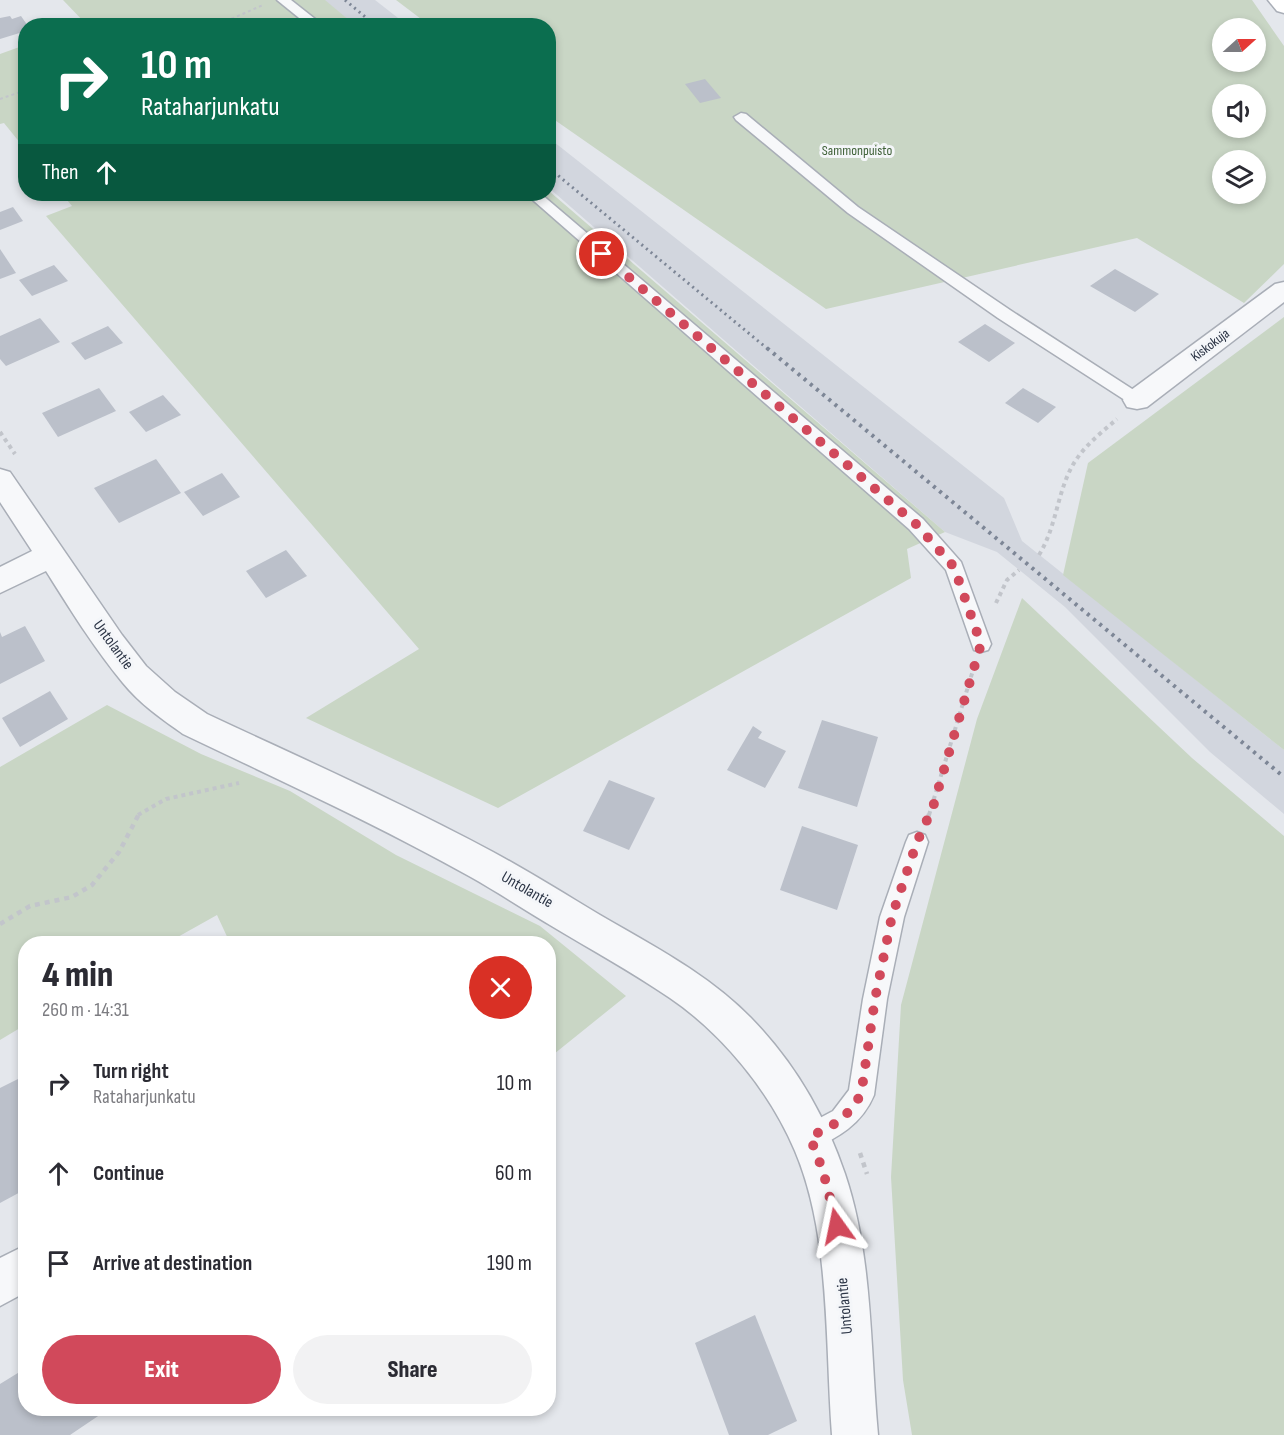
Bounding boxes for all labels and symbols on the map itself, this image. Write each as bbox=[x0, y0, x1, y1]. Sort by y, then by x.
north arrow bbox=[1212, 18, 1266, 72]
park label: Sammonpuisto bbox=[822, 142, 892, 159]
pin bbox=[576, 228, 627, 279]
street label: Kiskokuja bbox=[1187, 325, 1233, 365]
street label: Untolantie bbox=[89, 616, 137, 674]
street label: Untolantie bbox=[498, 868, 556, 912]
position arrow bbox=[805, 1194, 869, 1258]
street label: Untolantie bbox=[833, 1277, 857, 1335]

